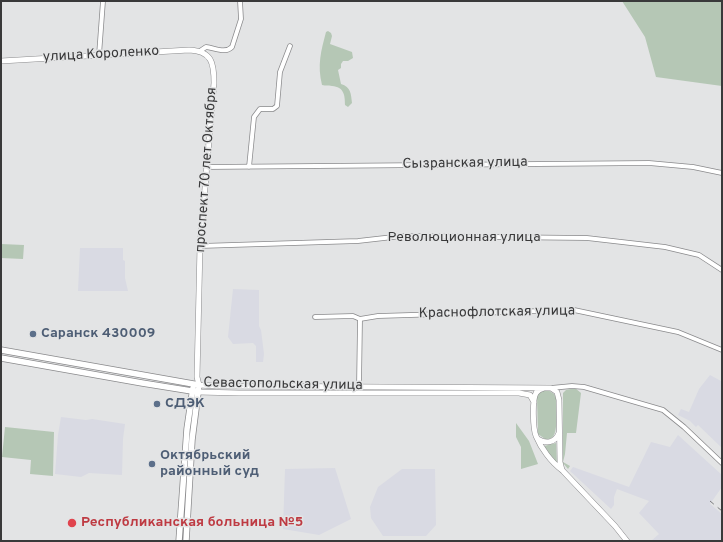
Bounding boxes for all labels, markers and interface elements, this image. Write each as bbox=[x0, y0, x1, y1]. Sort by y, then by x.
street label: улица Короленко bbox=[42, 44, 160, 66]
street label: проспект 70 лет Октября bbox=[193, 87, 221, 253]
street label: Сызранская улица bbox=[402, 155, 528, 173]
street label: Революционная улица bbox=[387, 230, 541, 246]
street label: Краснофлотская улица bbox=[419, 303, 575, 323]
place label: Саранск 430009 bbox=[41, 326, 155, 342]
marker: Саранск 430009 bbox=[28, 329, 38, 339]
street label: Севастопольская улица bbox=[203, 375, 363, 395]
place label: СДЭК bbox=[165, 396, 205, 412]
marker: СДЭК bbox=[152, 399, 162, 409]
place label: Октябрьский районный суд bbox=[160, 448, 259, 480]
marker: Октябрьский районный суд bbox=[147, 459, 157, 469]
place label: Республиканская больница №5 bbox=[81, 515, 303, 531]
marker: Республиканская больница №5 bbox=[66, 517, 78, 529]

